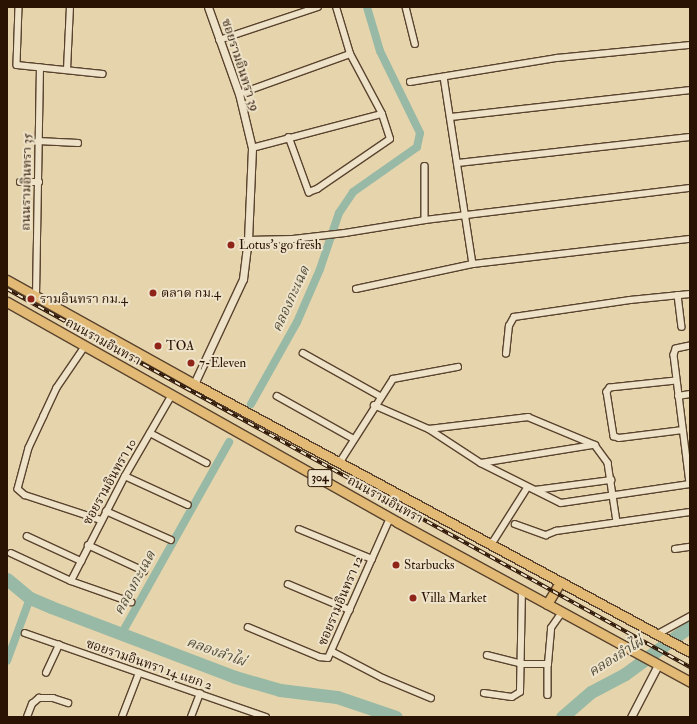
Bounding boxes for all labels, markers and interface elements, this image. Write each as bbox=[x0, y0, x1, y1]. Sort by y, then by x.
street label: ซอยรามอินทรา 39 bbox=[218, 17, 262, 113]
street label: ถนนรามอินทรา 35 bbox=[18, 133, 36, 231]
place label: Lotus's go fresh bbox=[239, 237, 322, 253]
marker: Lotus's go fresh bbox=[226, 240, 236, 250]
water label: คลองกะเฉด bbox=[268, 263, 314, 335]
place label: ตลาด กม.4 bbox=[161, 285, 221, 301]
marker: ตลาด กม.4 bbox=[148, 288, 158, 298]
place label: รามอินทรา กม.4 bbox=[40, 291, 128, 307]
marker: รามอินทรา กม.4 bbox=[25, 293, 37, 305]
street label: ถนนรามอินทรา bbox=[63, 315, 143, 369]
place label: TOA bbox=[166, 338, 194, 354]
marker: TOA bbox=[153, 341, 163, 351]
place label: 7-Eleven bbox=[199, 355, 246, 371]
marker: 7-Eleven bbox=[186, 358, 196, 368]
street label: ซอยรามอินทรา 10 bbox=[80, 436, 140, 528]
road number: 304 bbox=[307, 468, 333, 488]
street label: ถนนรามอินทรา bbox=[345, 473, 425, 527]
water label: คลองกะเฉด bbox=[111, 548, 159, 618]
street label: ซอยรามอินทรา 12 bbox=[315, 554, 367, 648]
place label: Starbucks bbox=[404, 557, 455, 573]
marker: Starbucks bbox=[391, 560, 401, 570]
place label: Villa Market bbox=[421, 590, 487, 606]
marker: Villa Market bbox=[408, 593, 418, 603]
water label: คลองลำไผ่ bbox=[184, 634, 248, 670]
water label: คลองลำไผ่ bbox=[585, 634, 647, 680]
street label: ซอยรามอินทรา 14 แยก 2 bbox=[84, 636, 214, 694]

